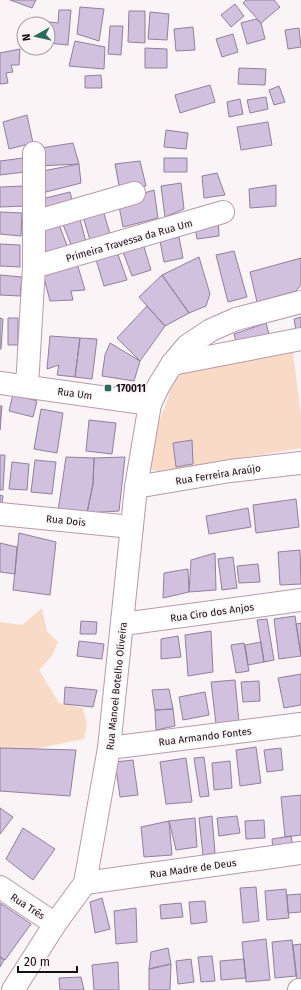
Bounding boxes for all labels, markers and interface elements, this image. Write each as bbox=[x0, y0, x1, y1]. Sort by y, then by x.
north arrow bbox=[16, 16, 56, 56]
text: N bbox=[20, 33, 34, 42]
street label: Primeira Travessa da Rua Um bbox=[65, 217, 194, 265]
marker: 170011 bbox=[103, 383, 113, 393]
place label: 170011 bbox=[116, 383, 146, 395]
street label: Rua Um bbox=[57, 386, 93, 402]
street label: Rua Ferreira Araújo bbox=[174, 461, 262, 488]
street label: Rua Dois bbox=[46, 513, 87, 529]
street label: Rua Ciro dos Anjos bbox=[169, 601, 255, 625]
street label: Rua Manoel Botelho Oliveira bbox=[104, 621, 130, 751]
street label: Rua Armando Fontes bbox=[158, 725, 253, 749]
street label: Rua Madre de Deus bbox=[149, 857, 238, 881]
street label: Rua Três bbox=[8, 891, 47, 923]
scale bar bbox=[18, 948, 77, 974]
text: 20 m bbox=[24, 955, 50, 969]

